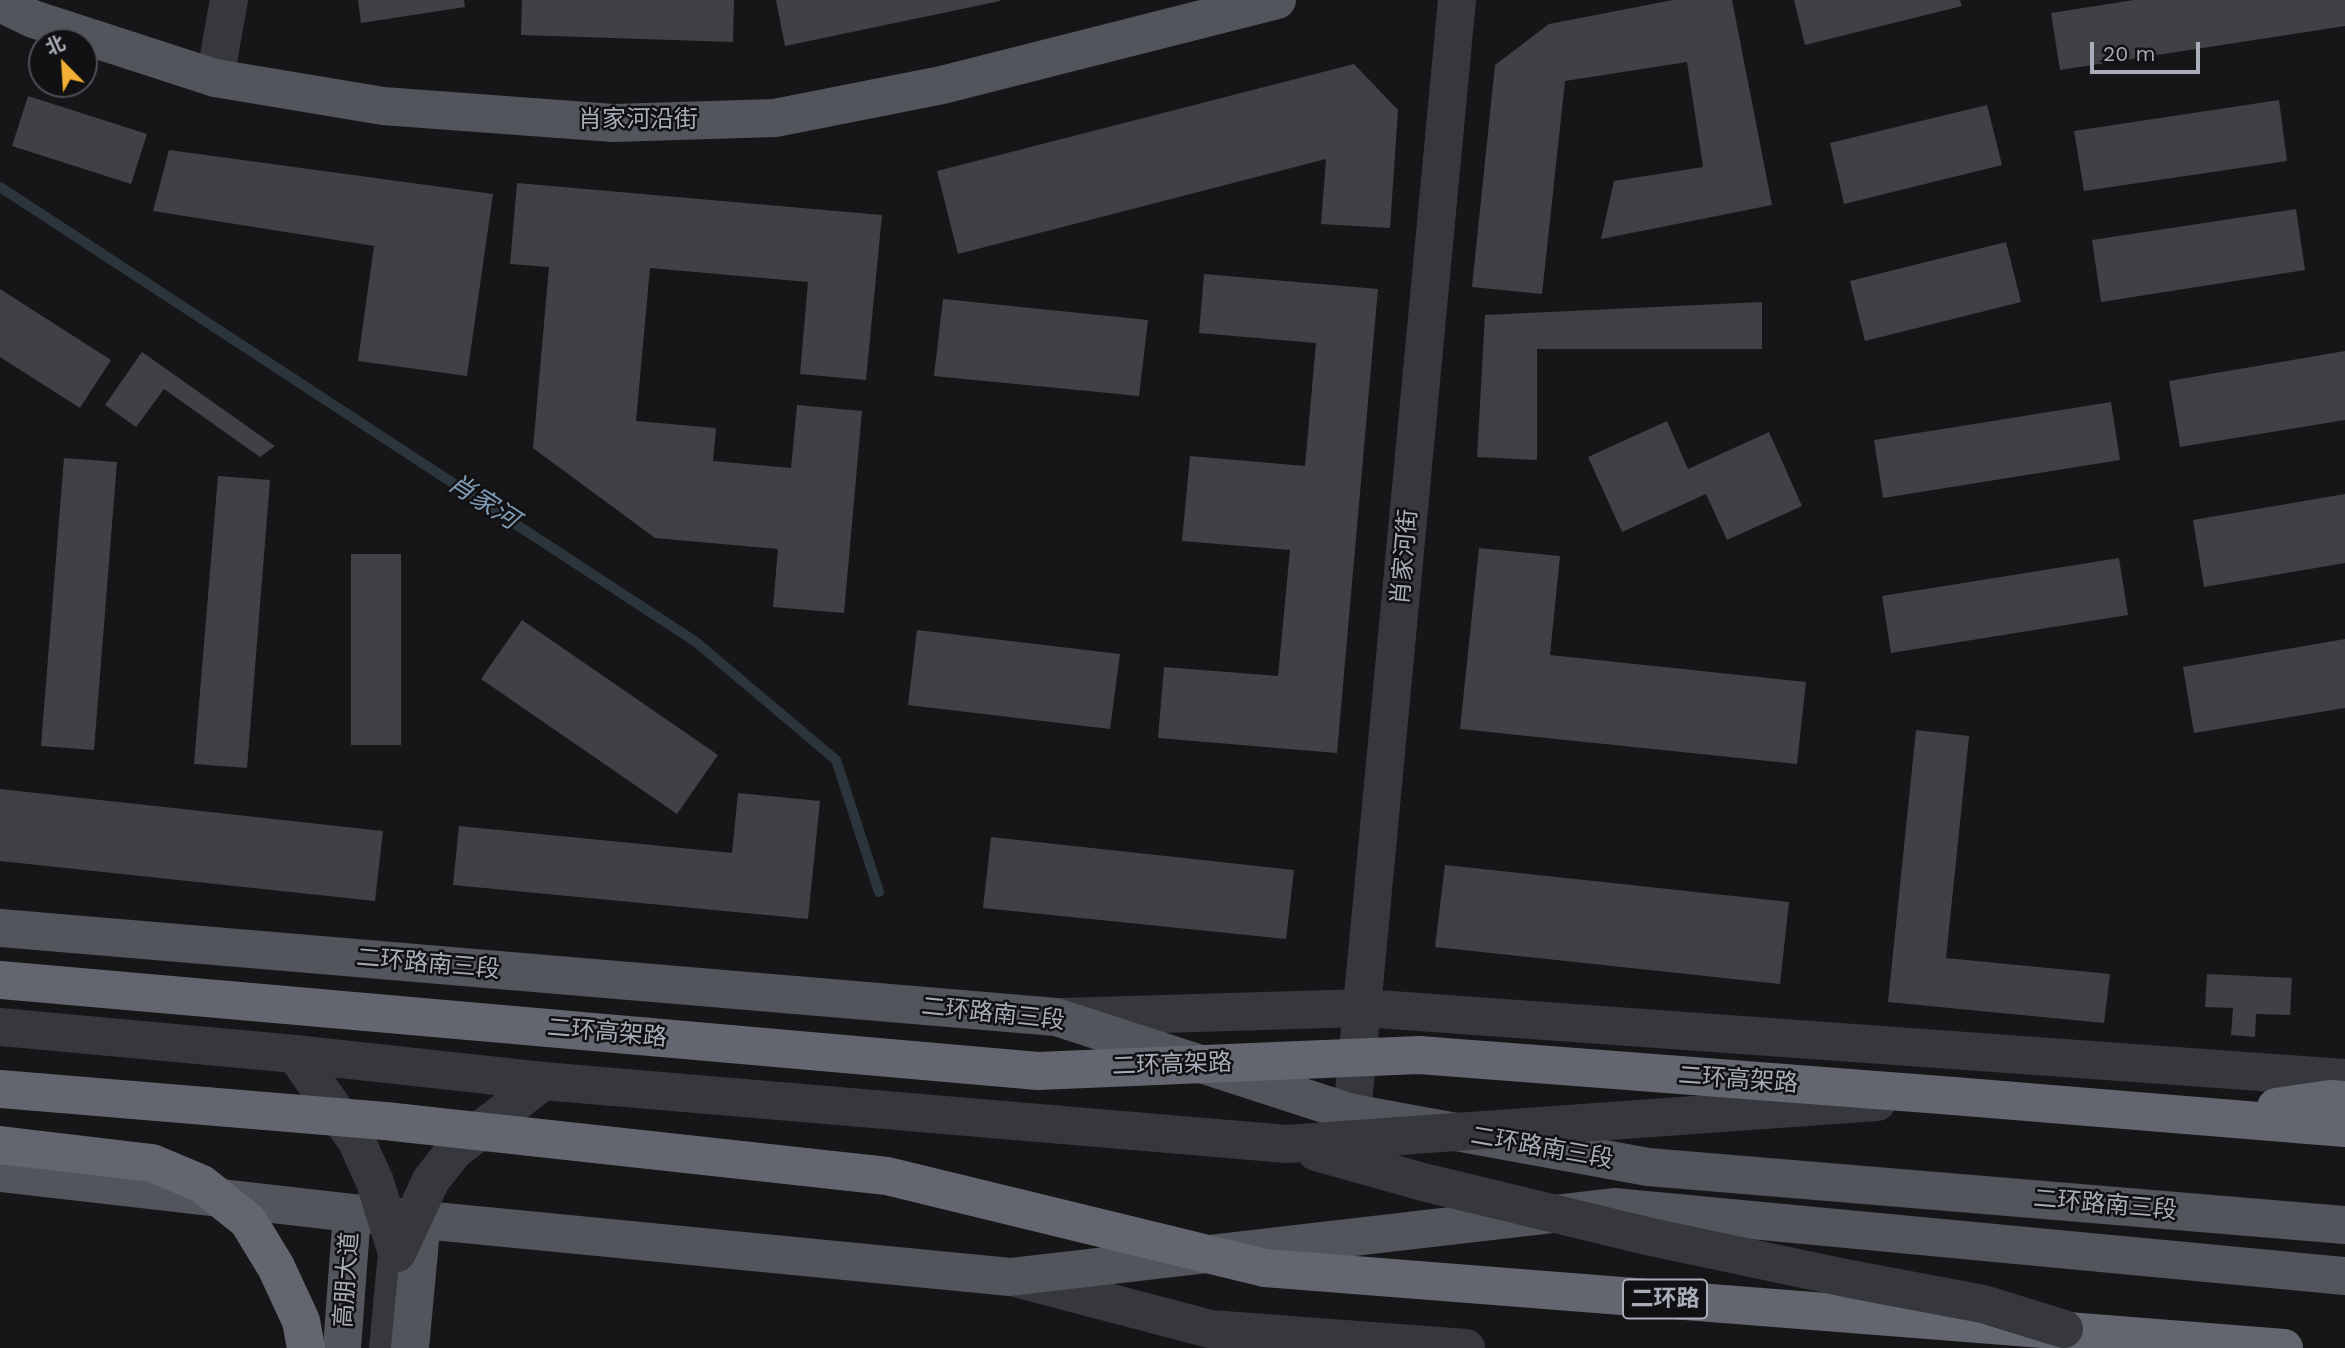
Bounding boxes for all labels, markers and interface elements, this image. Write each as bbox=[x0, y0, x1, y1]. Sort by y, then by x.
north arrow bbox=[28, 28, 98, 98]
scale bar bbox=[2093, 28, 2203, 72]
text: 北 bbox=[42, 31, 68, 60]
text: 20 m bbox=[2103, 41, 2155, 66]
street label: 肖家河沿街 bbox=[578, 106, 698, 134]
water label: 肖家河 bbox=[442, 468, 524, 536]
street label: 肖家河街 bbox=[1386, 508, 1424, 606]
street label: 二环路南三段 bbox=[355, 943, 501, 985]
street label: 二环路南三段 bbox=[920, 992, 1066, 1036]
street label: 二环高架路 bbox=[546, 1013, 668, 1053]
street label: 二环高架路 bbox=[1112, 1049, 1232, 1081]
street label: 二环高架路 bbox=[1677, 1061, 1799, 1099]
street label: 二环路南三段 bbox=[1469, 1121, 1615, 1175]
street label: 二环路南三段 bbox=[2032, 1184, 2178, 1226]
street label: 高朋大道 bbox=[329, 1231, 365, 1329]
road number: 二环路 bbox=[1623, 1280, 1707, 1318]

